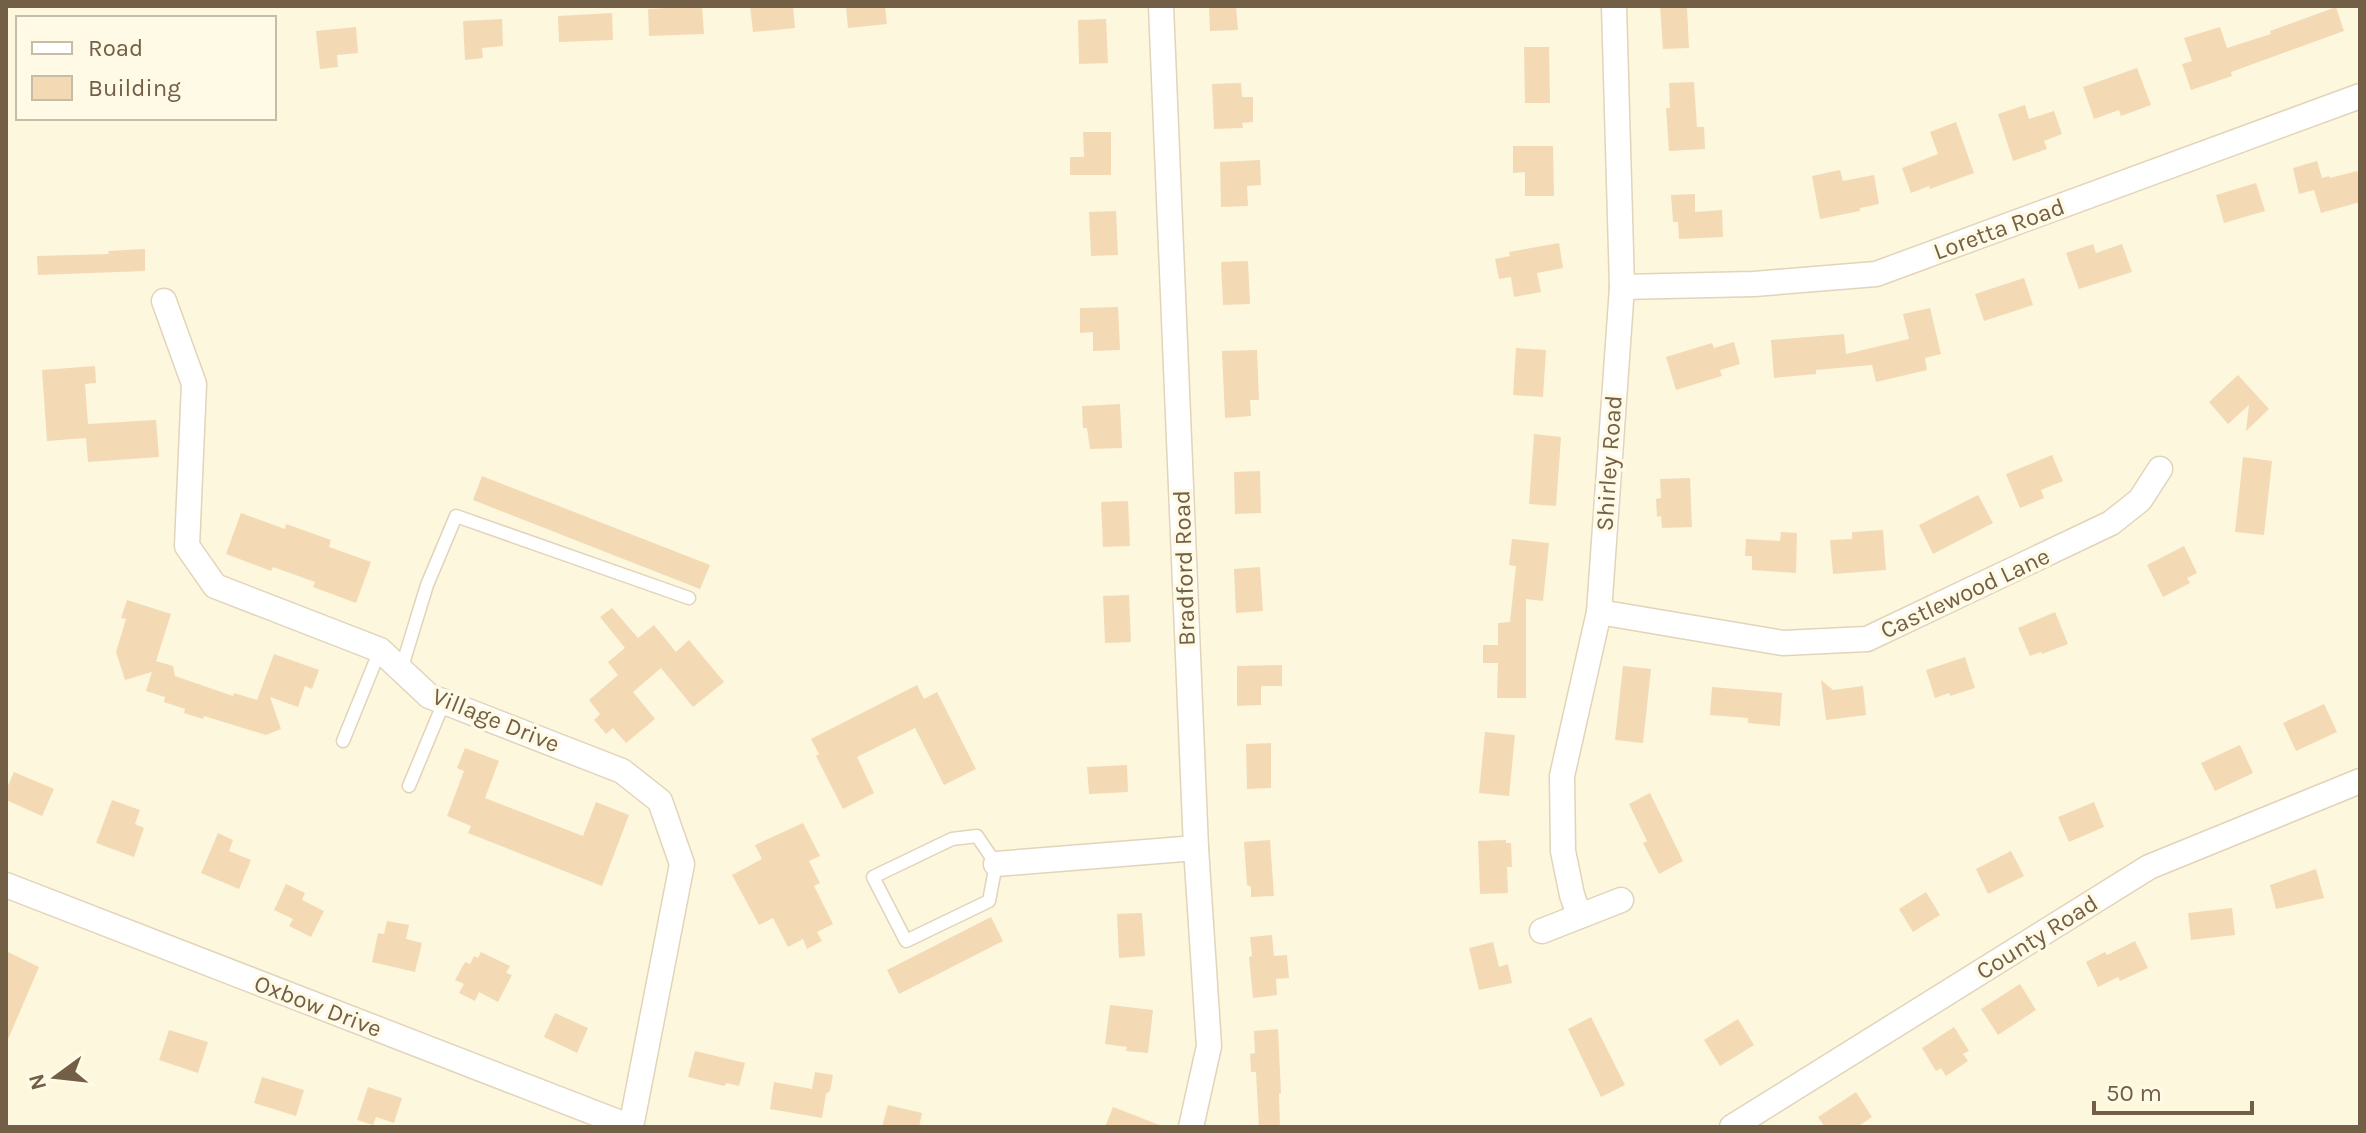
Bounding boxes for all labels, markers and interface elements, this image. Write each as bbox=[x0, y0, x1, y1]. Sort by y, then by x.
legend bbox=[16, 16, 276, 120]
text: Road bbox=[88, 34, 143, 62]
text: Building bbox=[88, 74, 181, 102]
street label: Loretta Road bbox=[1930, 192, 2068, 266]
street label: Shirley Road bbox=[1590, 394, 1628, 532]
street label: Bradford Road bbox=[1167, 489, 1201, 647]
street label: Castlewood Lane bbox=[1876, 542, 2054, 644]
street label: Village Drive bbox=[428, 682, 564, 758]
street label: County Road bbox=[1971, 889, 2103, 985]
street label: Oxbow Drive bbox=[250, 969, 386, 1043]
north arrow bbox=[16, 1037, 96, 1117]
scale bar bbox=[2094, 1065, 2252, 1115]
text: N bbox=[23, 1071, 52, 1093]
text: 50 m bbox=[2106, 1079, 2162, 1107]

